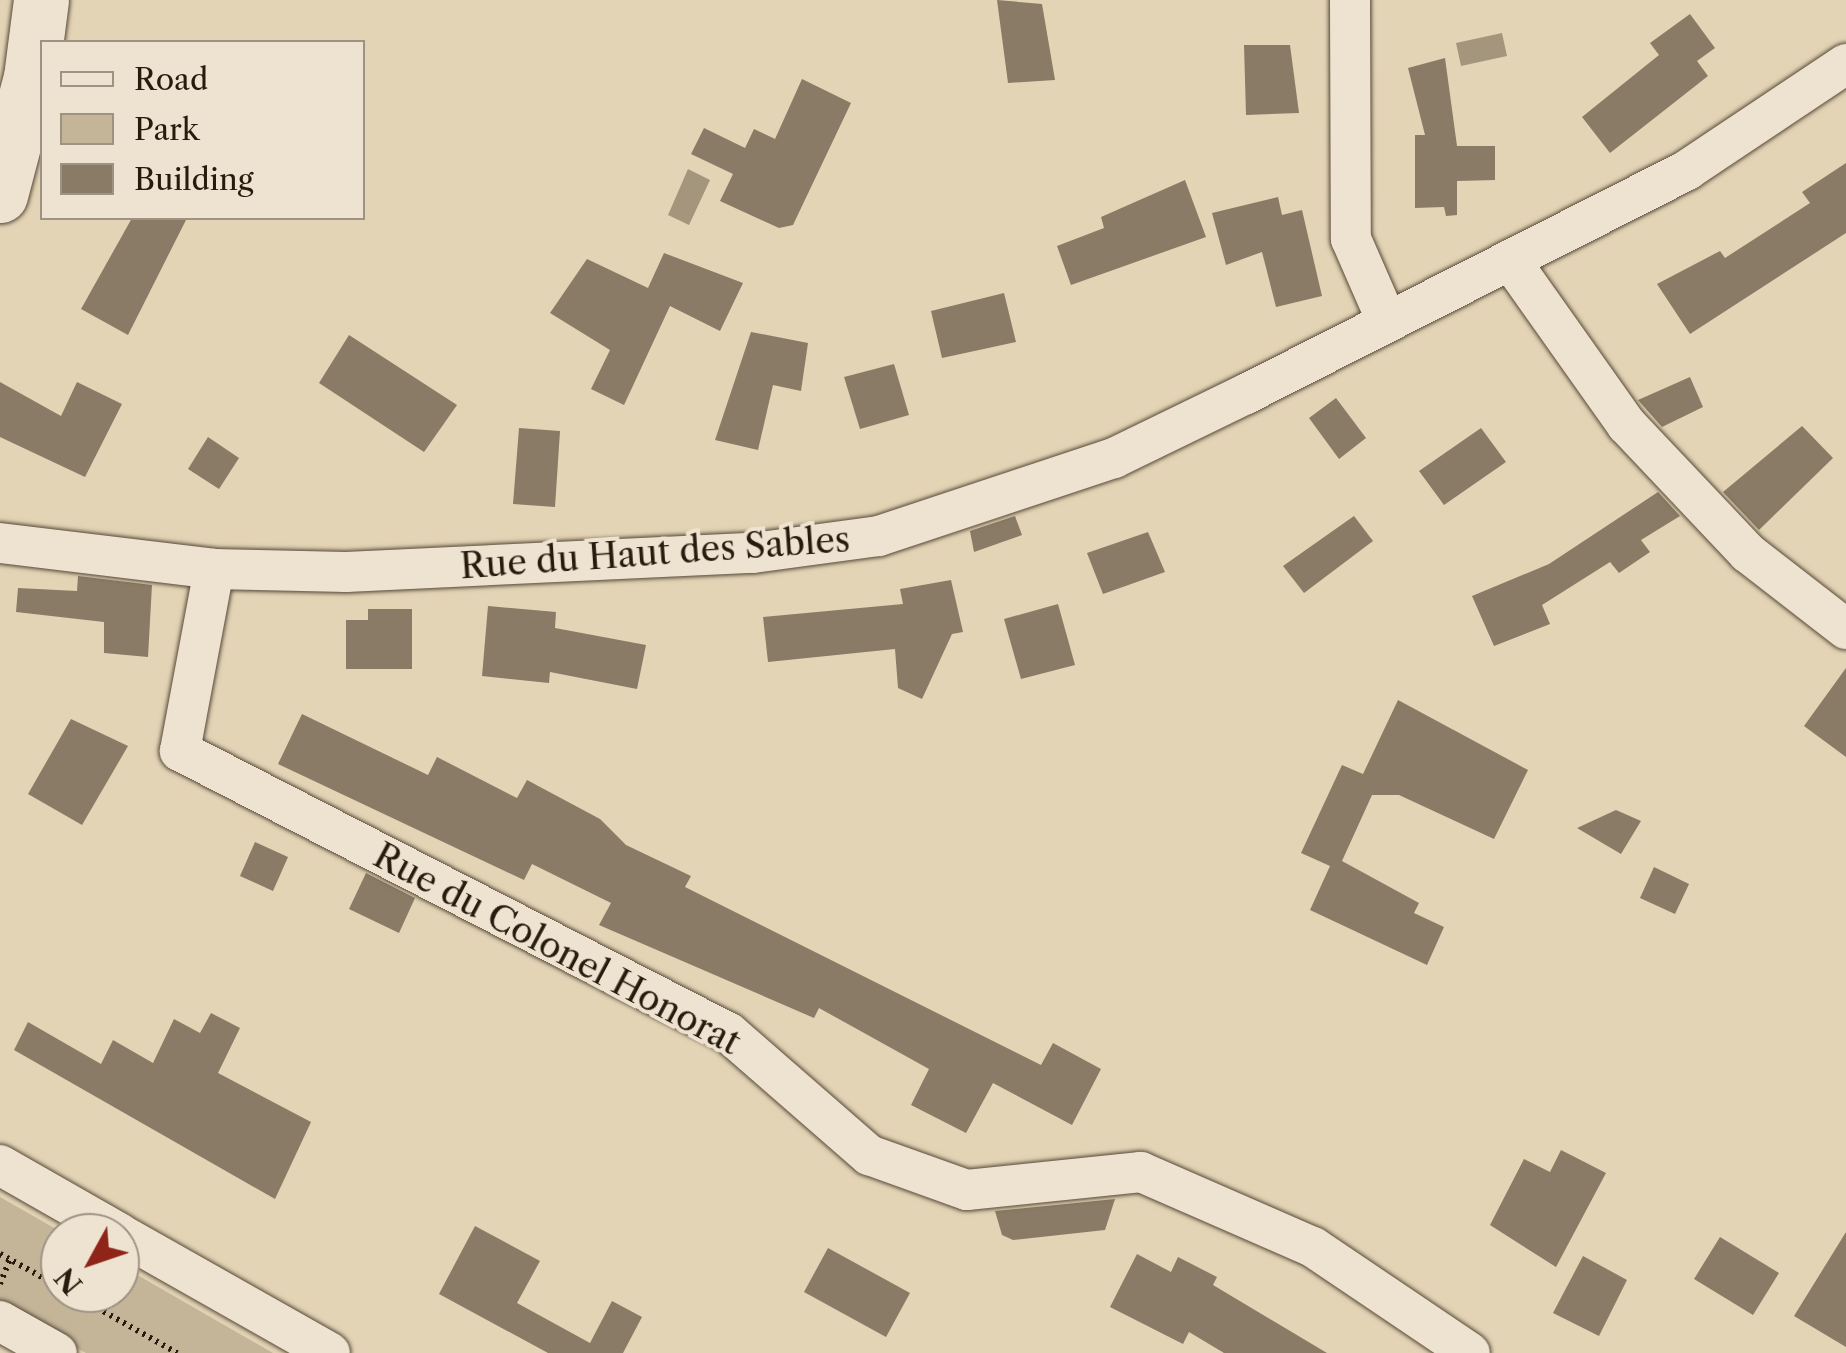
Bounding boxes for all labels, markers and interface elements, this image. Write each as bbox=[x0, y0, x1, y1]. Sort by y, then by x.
legend bbox=[40, 40, 365, 220]
text: Road bbox=[134, 61, 208, 98]
text: Park bbox=[134, 111, 199, 148]
text: Building bbox=[134, 161, 254, 198]
street label: Rue du Haut des Sables bbox=[459, 518, 851, 588]
street label: Rue du Colonel Honorat bbox=[366, 834, 748, 1064]
north arrow bbox=[40, 1213, 140, 1313]
text: N bbox=[48, 1261, 89, 1301]

